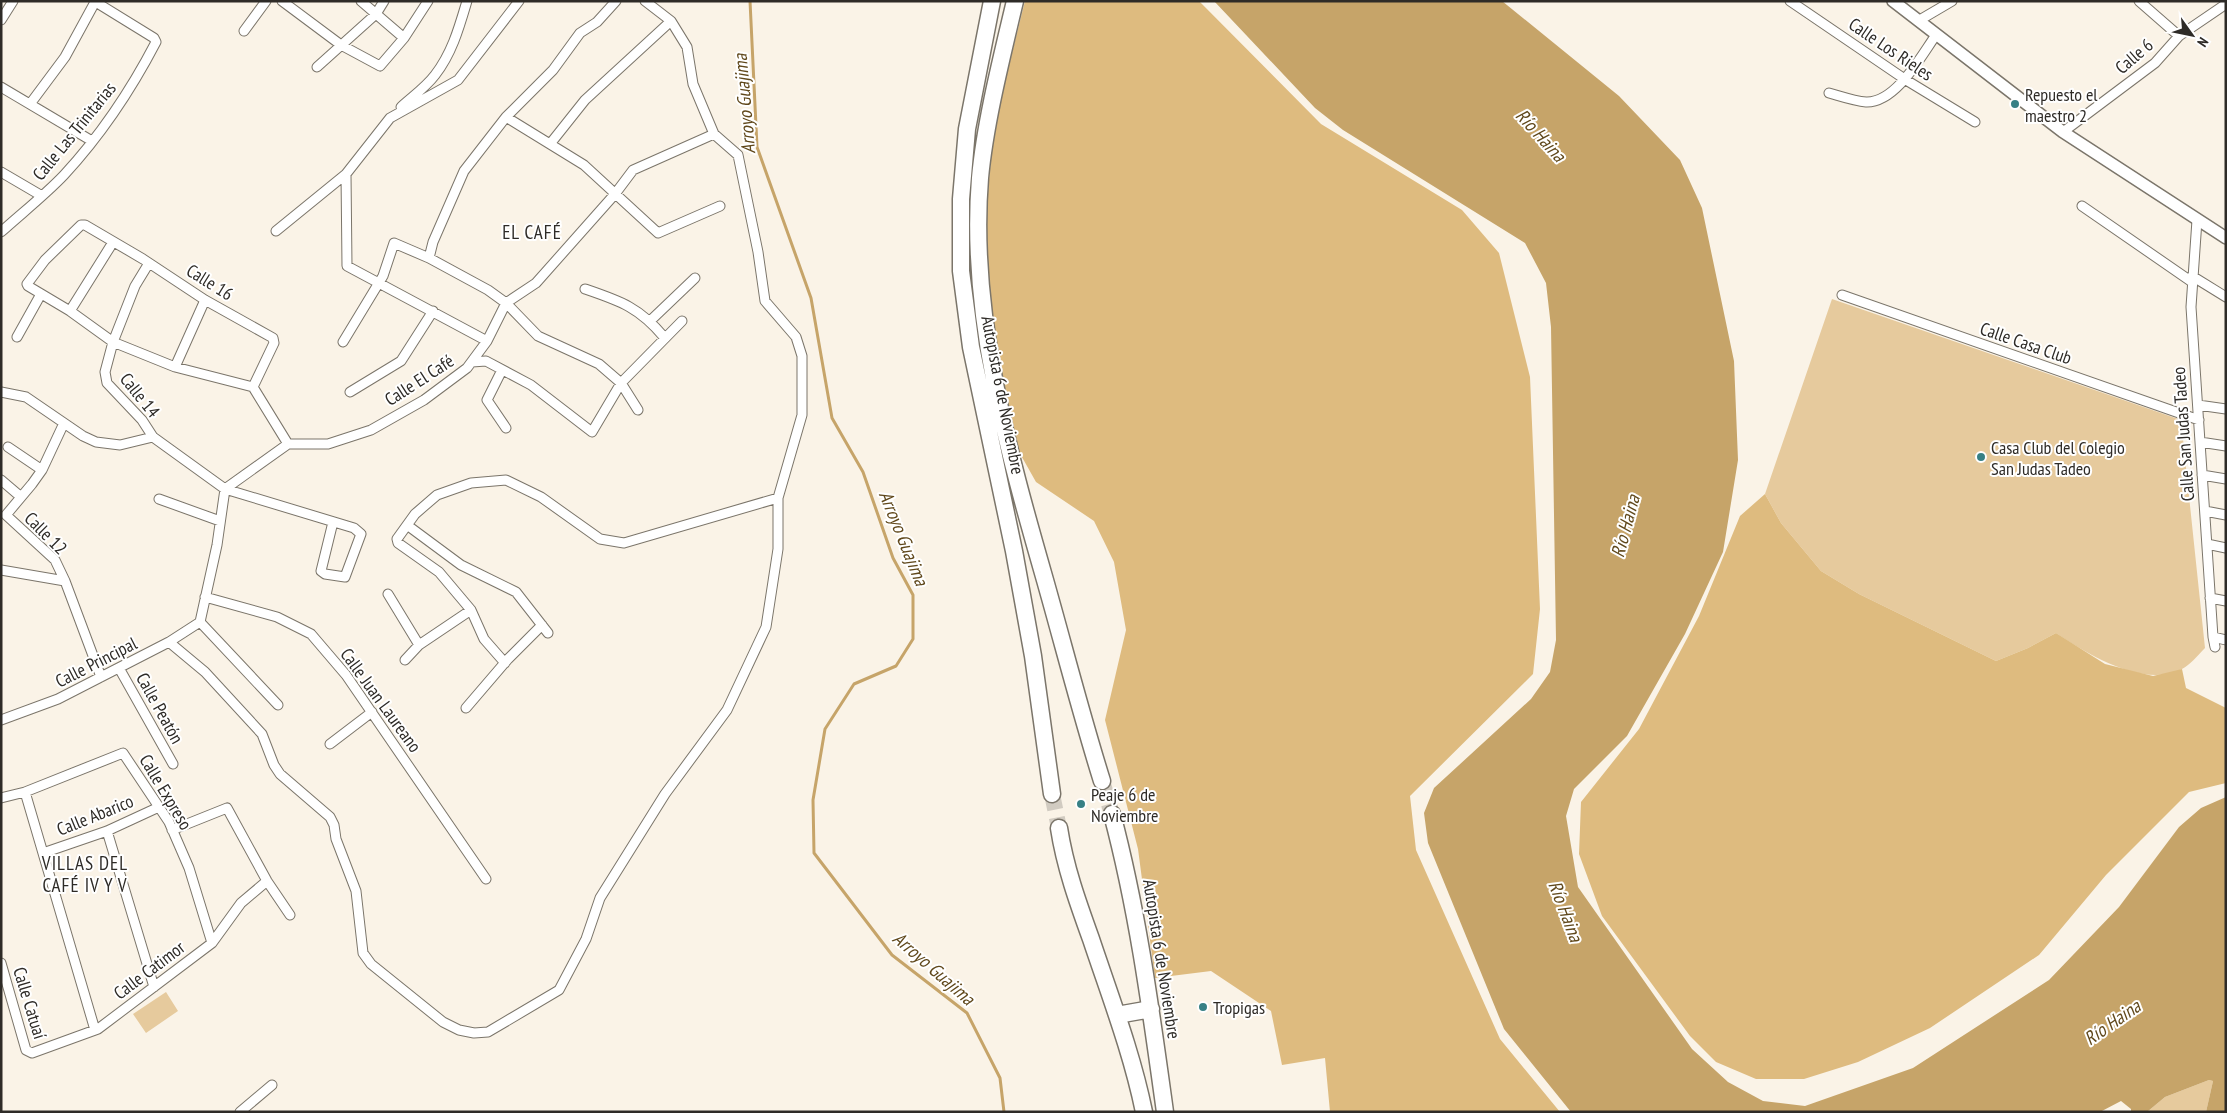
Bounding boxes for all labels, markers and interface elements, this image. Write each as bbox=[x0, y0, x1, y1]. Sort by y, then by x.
north arrow bbox=[2167, 10, 2217, 60]
street label: Calle Los Rieles bbox=[1844, 12, 1938, 86]
street label: Calle 6 bbox=[2110, 33, 2158, 79]
text: N bbox=[2193, 34, 2213, 50]
water label: Arroyo Guajima bbox=[728, 52, 760, 155]
street label: Calle Las Trinitarias bbox=[27, 77, 121, 185]
place label: Repuesto el maestro 2 bbox=[2025, 83, 2098, 127]
marker: Repuesto el maestro 2 bbox=[2009, 98, 2021, 110]
water label: Río Haina bbox=[1511, 103, 1572, 168]
district label: EL CAFÉ bbox=[502, 220, 562, 244]
street label: Calle 16 bbox=[182, 259, 238, 305]
street label: Autopista 6 de Noviembre bbox=[976, 314, 1030, 476]
street label: Calle Casa Club bbox=[1977, 317, 2075, 369]
street label: Calle El Café bbox=[380, 349, 458, 411]
street label: Calle San Judas Tadeo bbox=[2167, 366, 2199, 502]
street label: Calle 14 bbox=[115, 368, 165, 422]
place label: Casa Club del Colegio San Judas Tadeo bbox=[1991, 436, 2125, 480]
marker: Casa Club del Colegio San Judas Tadeo bbox=[1975, 451, 1987, 463]
water label: Arroyo Guajima bbox=[874, 487, 934, 590]
water label: Río Haina bbox=[1605, 491, 1645, 560]
street label: Calle 12 bbox=[20, 507, 72, 559]
street label: Calle Principal bbox=[51, 631, 141, 692]
street label: Calle Juan Laureano bbox=[335, 643, 427, 757]
street label: Calle Peatón bbox=[131, 669, 189, 747]
street label: Calle Expreso bbox=[134, 750, 198, 834]
place label: Peaje 6 de Noviembre bbox=[1091, 783, 1159, 827]
street label: Calle Abarico bbox=[53, 789, 137, 841]
marker: Peaje 6 de Noviembre bbox=[1075, 798, 1087, 810]
district label: VILLAS DEL CAFÉ IV Y V bbox=[41, 851, 128, 897]
water label: Río Haina bbox=[1543, 877, 1589, 946]
street label: Autopista 6 de Noviembre bbox=[1138, 878, 1186, 1040]
water label: Arroyo Guajima bbox=[888, 926, 981, 1011]
street label: Calle Catimor bbox=[109, 936, 189, 1004]
street label: Calle Catuaí bbox=[8, 964, 52, 1042]
water label: Río Haina bbox=[2079, 993, 2146, 1050]
place label: Tropigas bbox=[1213, 996, 1265, 1019]
marker: Tropigas bbox=[1197, 1001, 1209, 1013]

